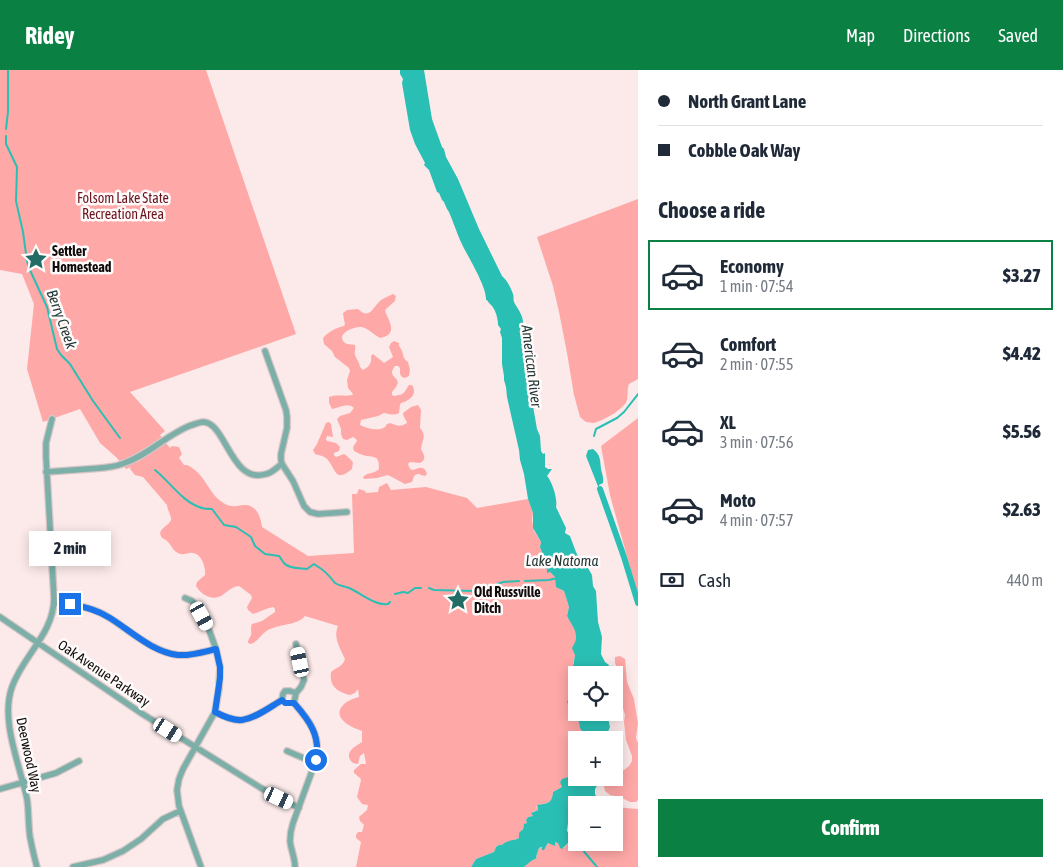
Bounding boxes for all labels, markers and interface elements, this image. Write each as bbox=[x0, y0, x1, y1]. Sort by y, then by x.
text: Ridey bbox=[25, 22, 74, 49]
text: Map bbox=[846, 25, 875, 46]
text: Directions bbox=[903, 25, 970, 46]
text: Saved bbox=[998, 25, 1038, 46]
text: North Grant Lane bbox=[688, 90, 806, 112]
text: Cobble Oak Way bbox=[688, 139, 800, 161]
park label: Folsom Lake State Recreation Area bbox=[77, 190, 169, 222]
text: Choose a ride bbox=[658, 197, 765, 223]
place label: Settler Homestead bbox=[52, 243, 112, 275]
place icon: Settler Homestead bbox=[23, 246, 49, 272]
icon: car bbox=[660, 253, 705, 298]
text: Economy bbox=[720, 255, 784, 277]
text: $3.27 bbox=[1003, 264, 1041, 286]
text: 1 min · 07:54 bbox=[720, 277, 793, 295]
water label: Berry Creek bbox=[43, 287, 81, 351]
water label: American River bbox=[518, 323, 546, 409]
icon: car bbox=[660, 331, 705, 376]
text: Comfort bbox=[720, 333, 776, 355]
text: $4.42 bbox=[1003, 342, 1041, 364]
text: 2 min · 07:55 bbox=[720, 355, 793, 373]
icon: car bbox=[660, 409, 705, 454]
text: XL bbox=[720, 411, 736, 433]
text: $5.56 bbox=[1003, 420, 1041, 442]
text: 3 min · 07:56 bbox=[720, 433, 793, 451]
icon: car bbox=[660, 487, 705, 532]
text: Moto bbox=[720, 489, 756, 511]
text: $2.63 bbox=[1003, 498, 1041, 520]
text: 4 min · 07:57 bbox=[720, 511, 793, 529]
callout: 2 min bbox=[29, 532, 111, 566]
text: 2 min bbox=[54, 539, 86, 557]
water label: Lake Natoma bbox=[526, 552, 598, 569]
icon: cash bbox=[658, 566, 686, 594]
text: Cash bbox=[698, 569, 731, 591]
text: 440 m bbox=[1007, 571, 1043, 589]
place label: Old Russville Ditch bbox=[474, 584, 541, 616]
place icon: Old Russville Ditch bbox=[445, 587, 471, 613]
route end bbox=[59, 593, 81, 615]
car bbox=[188, 599, 215, 633]
street label: Oak Avenue Parkway bbox=[55, 636, 153, 710]
car bbox=[289, 646, 310, 678]
map controls bbox=[568, 666, 623, 851]
button: locate bbox=[568, 666, 623, 721]
street label: Deerwood Way bbox=[13, 716, 45, 794]
car bbox=[151, 716, 184, 744]
button: + bbox=[568, 731, 623, 786]
route start bbox=[305, 749, 327, 771]
car bbox=[262, 785, 295, 811]
button: − bbox=[568, 796, 623, 851]
button: Confirm bbox=[658, 799, 1043, 857]

